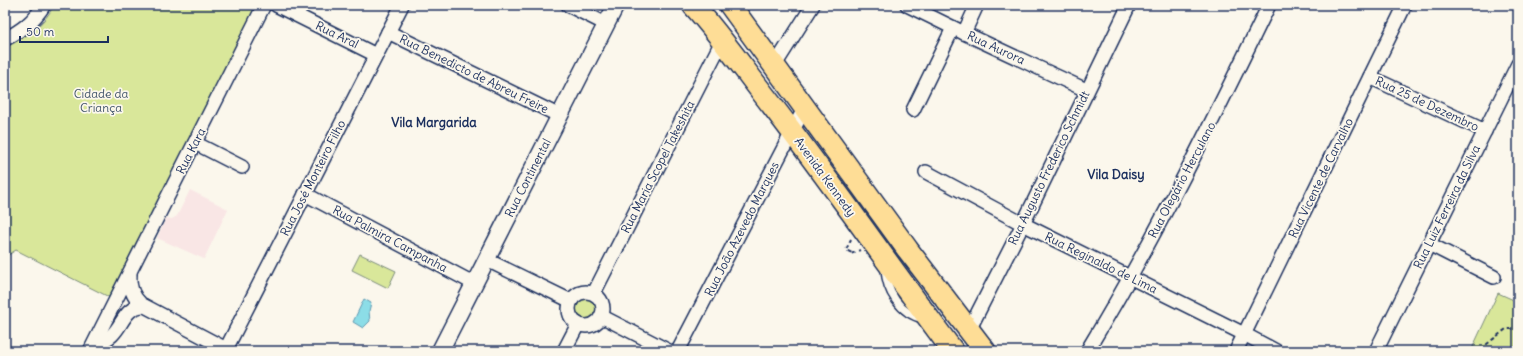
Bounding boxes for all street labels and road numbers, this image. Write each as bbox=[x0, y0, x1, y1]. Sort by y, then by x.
street label: Rua Aral bbox=[313, 18, 361, 51]
street label: Rua Aurora bbox=[965, 28, 1028, 68]
street label: Rua Benedicto de Abreu Freire bbox=[397, 31, 551, 116]
street label: Rua 25 de Dezembro bbox=[1373, 73, 1482, 134]
street label: Rua Augusto Frederico Schmidt bbox=[1005, 88, 1092, 247]
street label: Rua Maria Scopel Takeshita bbox=[617, 98, 698, 236]
street label: Rua Vicente de Carvalho bbox=[1285, 115, 1356, 240]
street label: Rua José Monteiro Filho bbox=[277, 117, 348, 238]
street label: Rua Olegário Herculano bbox=[1145, 119, 1219, 240]
street label: Rua Kara bbox=[173, 125, 209, 176]
street label: Avenida Kennedy bbox=[792, 134, 859, 219]
street label: Rua Continental bbox=[501, 136, 554, 220]
street label: Rua Luiz Ferreira da Silva bbox=[1410, 142, 1483, 271]
street label: Rua João Azevedo Marques bbox=[701, 159, 782, 298]
street label: Rua Palmira Campanha bbox=[330, 202, 450, 275]
street label: Rua Reginaldo de Lima bbox=[1042, 229, 1160, 296]

